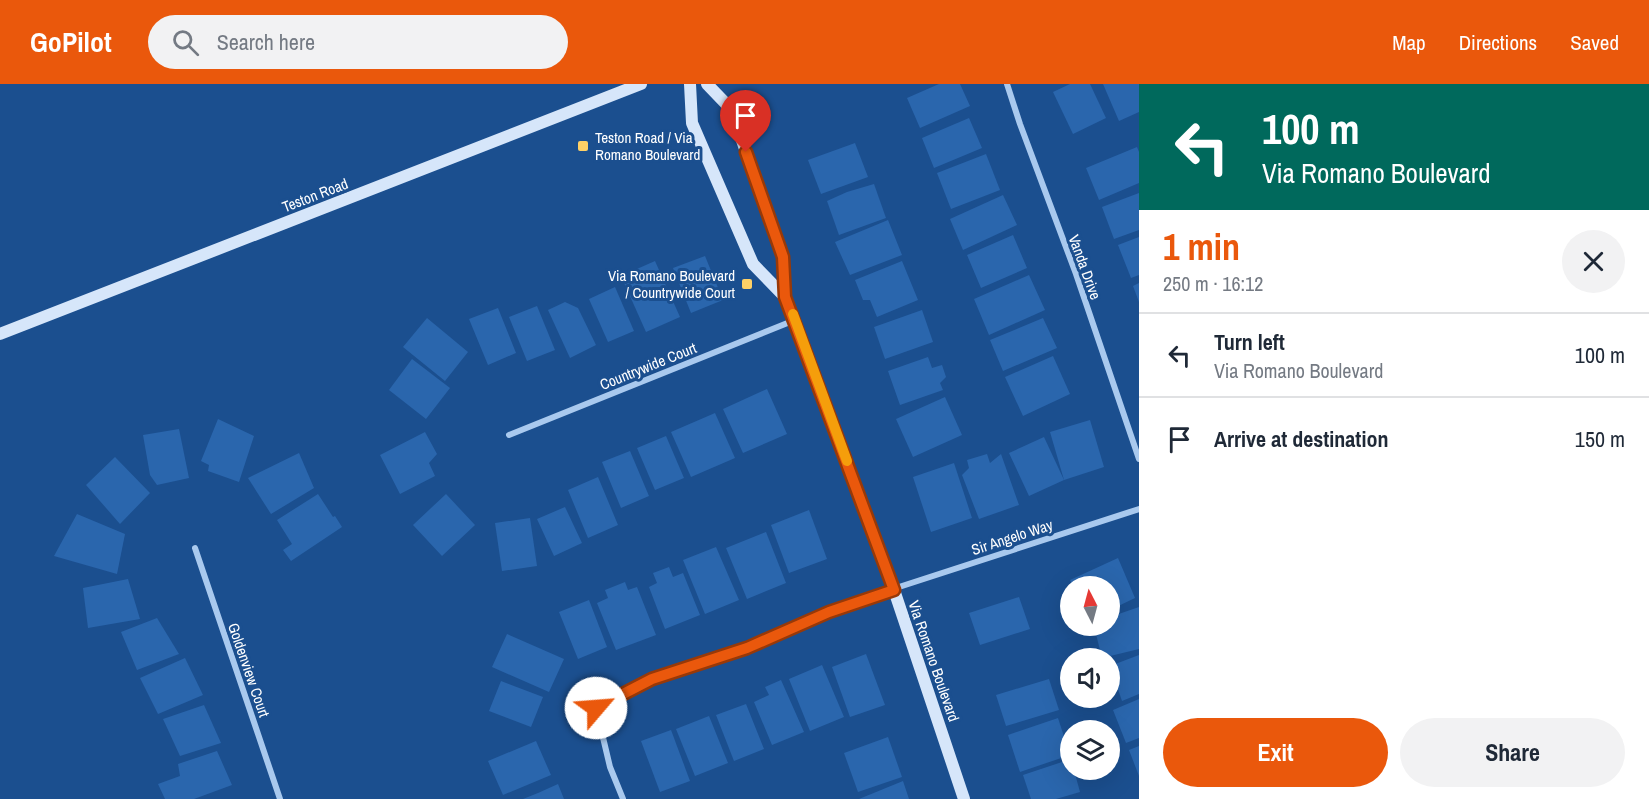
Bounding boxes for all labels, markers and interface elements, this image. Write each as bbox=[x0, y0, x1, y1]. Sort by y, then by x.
search box bbox=[148, 15, 568, 69]
text: GoPilot bbox=[30, 23, 112, 61]
icon: search bbox=[169, 26, 202, 59]
text: Search here bbox=[217, 27, 315, 57]
text: Map bbox=[1392, 28, 1426, 57]
text: Directions bbox=[1459, 28, 1537, 57]
text: Saved bbox=[1570, 28, 1619, 57]
pin bbox=[720, 90, 771, 152]
icon: arrive bbox=[729, 99, 762, 132]
text: 100 m bbox=[1262, 101, 1360, 157]
icon: left bbox=[1163, 108, 1241, 186]
place label: Teston Road / Via Romano Boulevard bbox=[595, 127, 700, 165]
marker: Teston Road / Via Romano Boulevard bbox=[576, 139, 590, 153]
text: Via Romano Boulevard bbox=[1262, 155, 1491, 191]
street label: Teston Road bbox=[279, 173, 351, 217]
text: 1 min bbox=[1163, 223, 1240, 271]
button: close bbox=[1562, 230, 1625, 293]
street label: Vanda Drive bbox=[1064, 232, 1106, 302]
place label: Via Romano Boulevard / Countrywide Court bbox=[608, 265, 736, 303]
text: 250 m · 16:12 bbox=[1163, 270, 1263, 297]
marker: Via Romano Boulevard / Countrywide Court bbox=[740, 277, 754, 291]
text: Turn left bbox=[1214, 327, 1285, 357]
street label: Countrywide Court bbox=[597, 337, 700, 395]
icon: left bbox=[1163, 339, 1196, 372]
text: 100 m bbox=[1575, 340, 1625, 370]
text: Via Romano Boulevard bbox=[1214, 357, 1383, 384]
icon: arrive bbox=[1163, 423, 1196, 456]
text: Arrive at destination bbox=[1214, 424, 1388, 454]
text: 150 m bbox=[1575, 424, 1625, 454]
street label: Sir Angelo Way bbox=[969, 514, 1056, 560]
north arrow bbox=[1060, 576, 1120, 636]
map controls bbox=[1060, 576, 1120, 780]
street label: Via Romano Boulevard bbox=[903, 598, 965, 724]
street label: Goldenview Court bbox=[223, 620, 275, 721]
button: sound bbox=[1060, 648, 1120, 708]
position arrow bbox=[564, 676, 628, 740]
button: Exit bbox=[1163, 718, 1388, 787]
button: Share bbox=[1400, 718, 1625, 787]
button: layers bbox=[1060, 720, 1120, 780]

